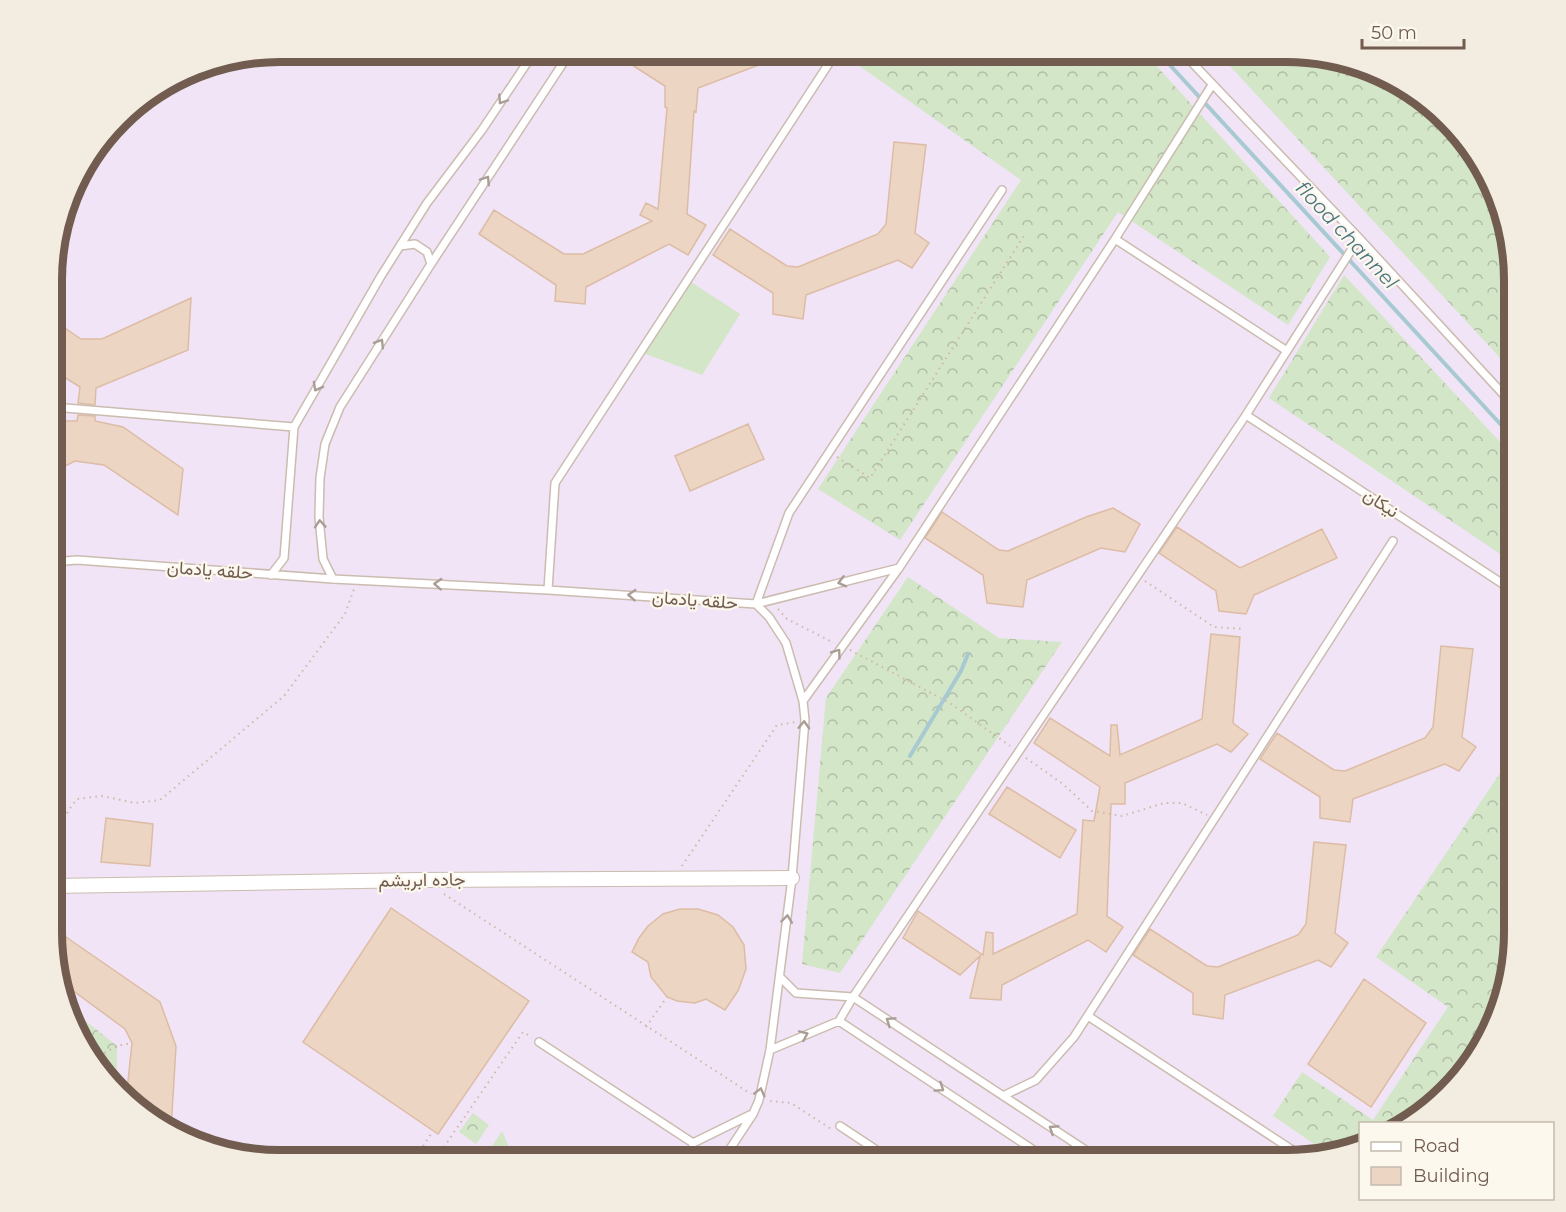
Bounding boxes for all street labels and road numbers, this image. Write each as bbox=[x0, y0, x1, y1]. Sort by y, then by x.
street label: نیکان bbox=[1359, 483, 1403, 523]
street label: حلقه یادمان bbox=[166, 556, 254, 584]
street label: حلقه یادمان bbox=[651, 586, 739, 614]
street label: جاده ابریشم bbox=[378, 868, 466, 893]

